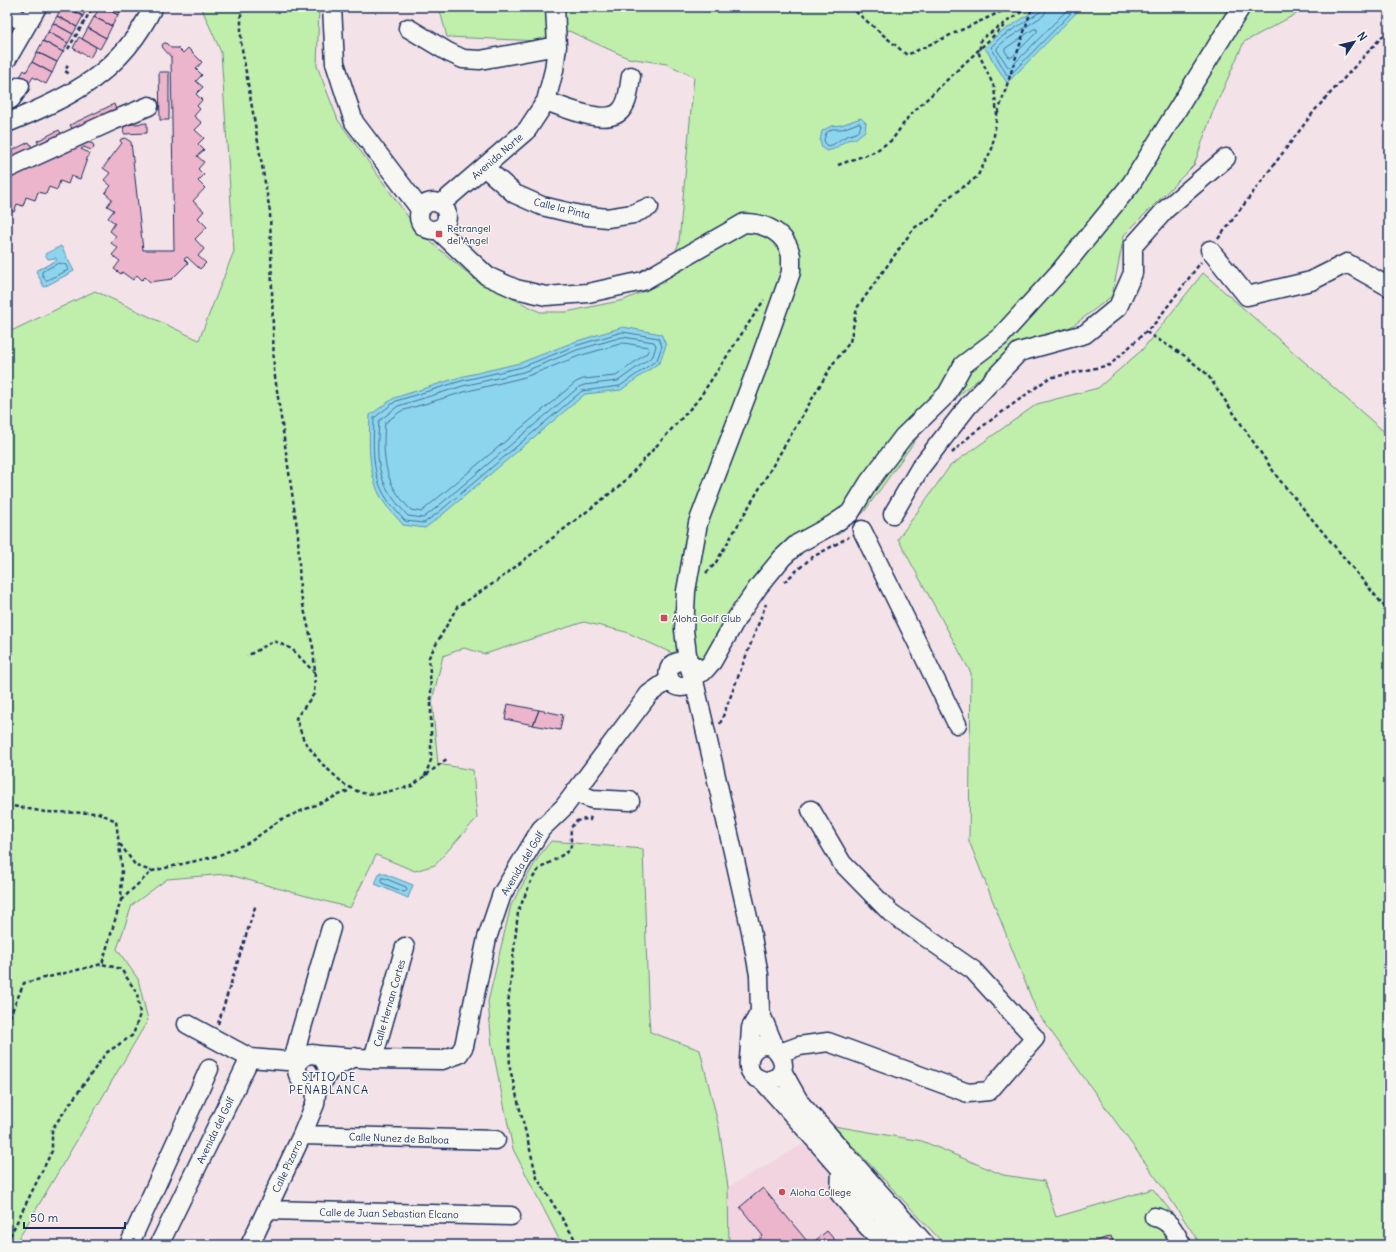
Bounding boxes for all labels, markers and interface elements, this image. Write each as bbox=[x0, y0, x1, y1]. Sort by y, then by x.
north arrow bbox=[1334, 22, 1374, 62]
text: N bbox=[1354, 29, 1370, 43]
street label: Avenida Norte bbox=[469, 131, 526, 182]
street label: Calle la Pinta bbox=[532, 195, 592, 222]
place label: Retrangel del Angel bbox=[447, 222, 491, 247]
marker: Retrangel del Angel bbox=[434, 229, 444, 239]
place label: Aloha Golf Club bbox=[672, 612, 742, 625]
marker: Aloha Golf Club bbox=[659, 613, 669, 623]
street label: Avenida del Golf bbox=[498, 828, 547, 898]
street label: Calle Hernan Cortes bbox=[371, 958, 408, 1048]
district label: SITIO DE PEÑABLANCA bbox=[289, 1070, 369, 1097]
street label: Avenida del Golf bbox=[194, 1094, 238, 1166]
street label: Calle Nunez de Balboa bbox=[349, 1130, 450, 1147]
street label: Calle Pizarro bbox=[270, 1137, 306, 1195]
place label: Aloha College bbox=[790, 1186, 851, 1199]
marker: Aloha College bbox=[777, 1187, 787, 1197]
scale bar bbox=[24, 1204, 125, 1230]
street label: Calle de Juan Sebastian Elcano bbox=[319, 1206, 459, 1221]
text: 50 m bbox=[30, 1210, 59, 1225]

